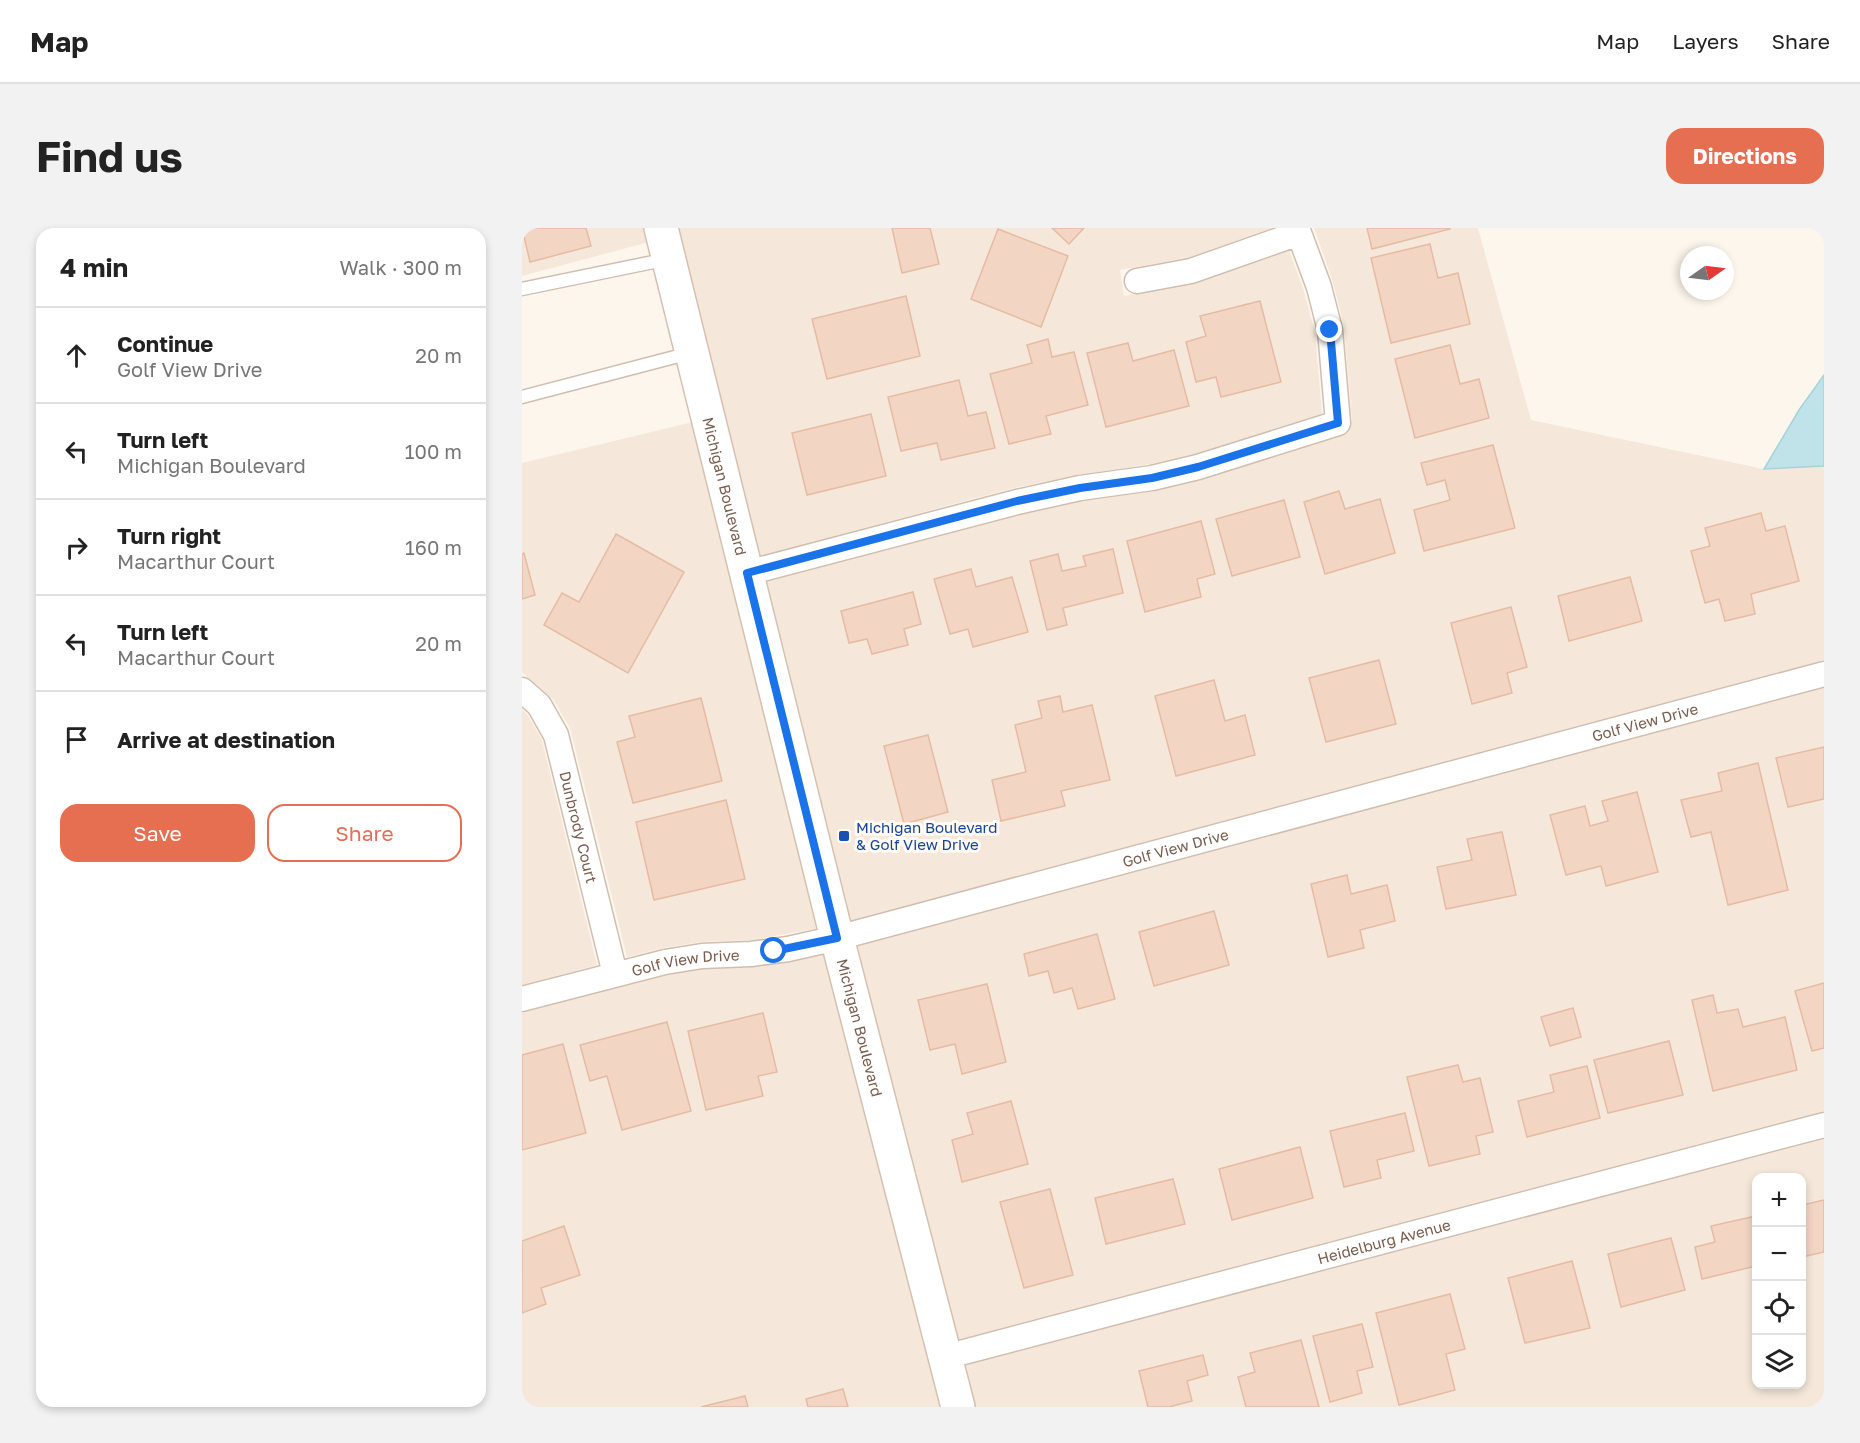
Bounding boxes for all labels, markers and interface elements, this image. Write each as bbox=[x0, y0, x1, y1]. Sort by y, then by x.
text: Map bbox=[30, 25, 88, 58]
text: Map bbox=[1596, 28, 1639, 54]
text: Layers bbox=[1672, 28, 1739, 54]
text: Share bbox=[1772, 28, 1830, 54]
button: Directions bbox=[1666, 128, 1824, 184]
text: Find us bbox=[36, 131, 183, 181]
north arrow bbox=[1680, 246, 1734, 300]
text: 4 min bbox=[60, 252, 128, 283]
text: Walk · 300 m bbox=[339, 255, 462, 279]
route end bbox=[1316, 316, 1342, 342]
text: Continue bbox=[117, 330, 213, 357]
icon: ahead bbox=[60, 339, 93, 372]
text: 20 m bbox=[415, 343, 462, 367]
text: Golf View Drive bbox=[117, 357, 262, 381]
street label: Michigan Boulevard bbox=[699, 415, 751, 557]
text: Turn left bbox=[117, 426, 208, 453]
icon: left bbox=[60, 435, 93, 468]
text: 100 m bbox=[405, 439, 462, 463]
text: Michigan Boulevard bbox=[117, 453, 306, 477]
text: Turn right bbox=[117, 522, 221, 549]
icon: right bbox=[60, 531, 93, 564]
text: 160 m bbox=[405, 535, 462, 559]
text: Macarthur Court bbox=[117, 549, 275, 573]
text: Turn left bbox=[117, 618, 208, 645]
icon: left bbox=[60, 627, 93, 660]
text: 20 m bbox=[415, 631, 462, 655]
text: Macarthur Court bbox=[117, 645, 275, 669]
street label: Golf View Drive bbox=[1590, 699, 1700, 745]
icon: arrive bbox=[60, 723, 93, 756]
text: Arrive at destination bbox=[117, 726, 335, 753]
street label: Dunbrody Court bbox=[556, 769, 601, 885]
button: Save bbox=[60, 804, 255, 862]
button: Share bbox=[267, 804, 462, 862]
place label: Michigan Boulevard & Golf View Drive bbox=[856, 818, 998, 853]
street label: Golf View Drive bbox=[1120, 825, 1231, 870]
marker: Michigan Boulevard & Golf View Drive bbox=[837, 829, 851, 843]
route start bbox=[760, 937, 786, 963]
street label: Golf View Drive bbox=[630, 945, 740, 979]
street label: Michigan Boulevard bbox=[834, 957, 887, 1098]
map controls bbox=[1752, 1173, 1806, 1389]
button: + bbox=[1752, 1173, 1806, 1227]
street label: Heidelburg Avenue bbox=[1315, 1215, 1453, 1267]
button: − bbox=[1752, 1227, 1806, 1281]
button: locate bbox=[1752, 1281, 1806, 1335]
button: layers bbox=[1752, 1335, 1806, 1389]

